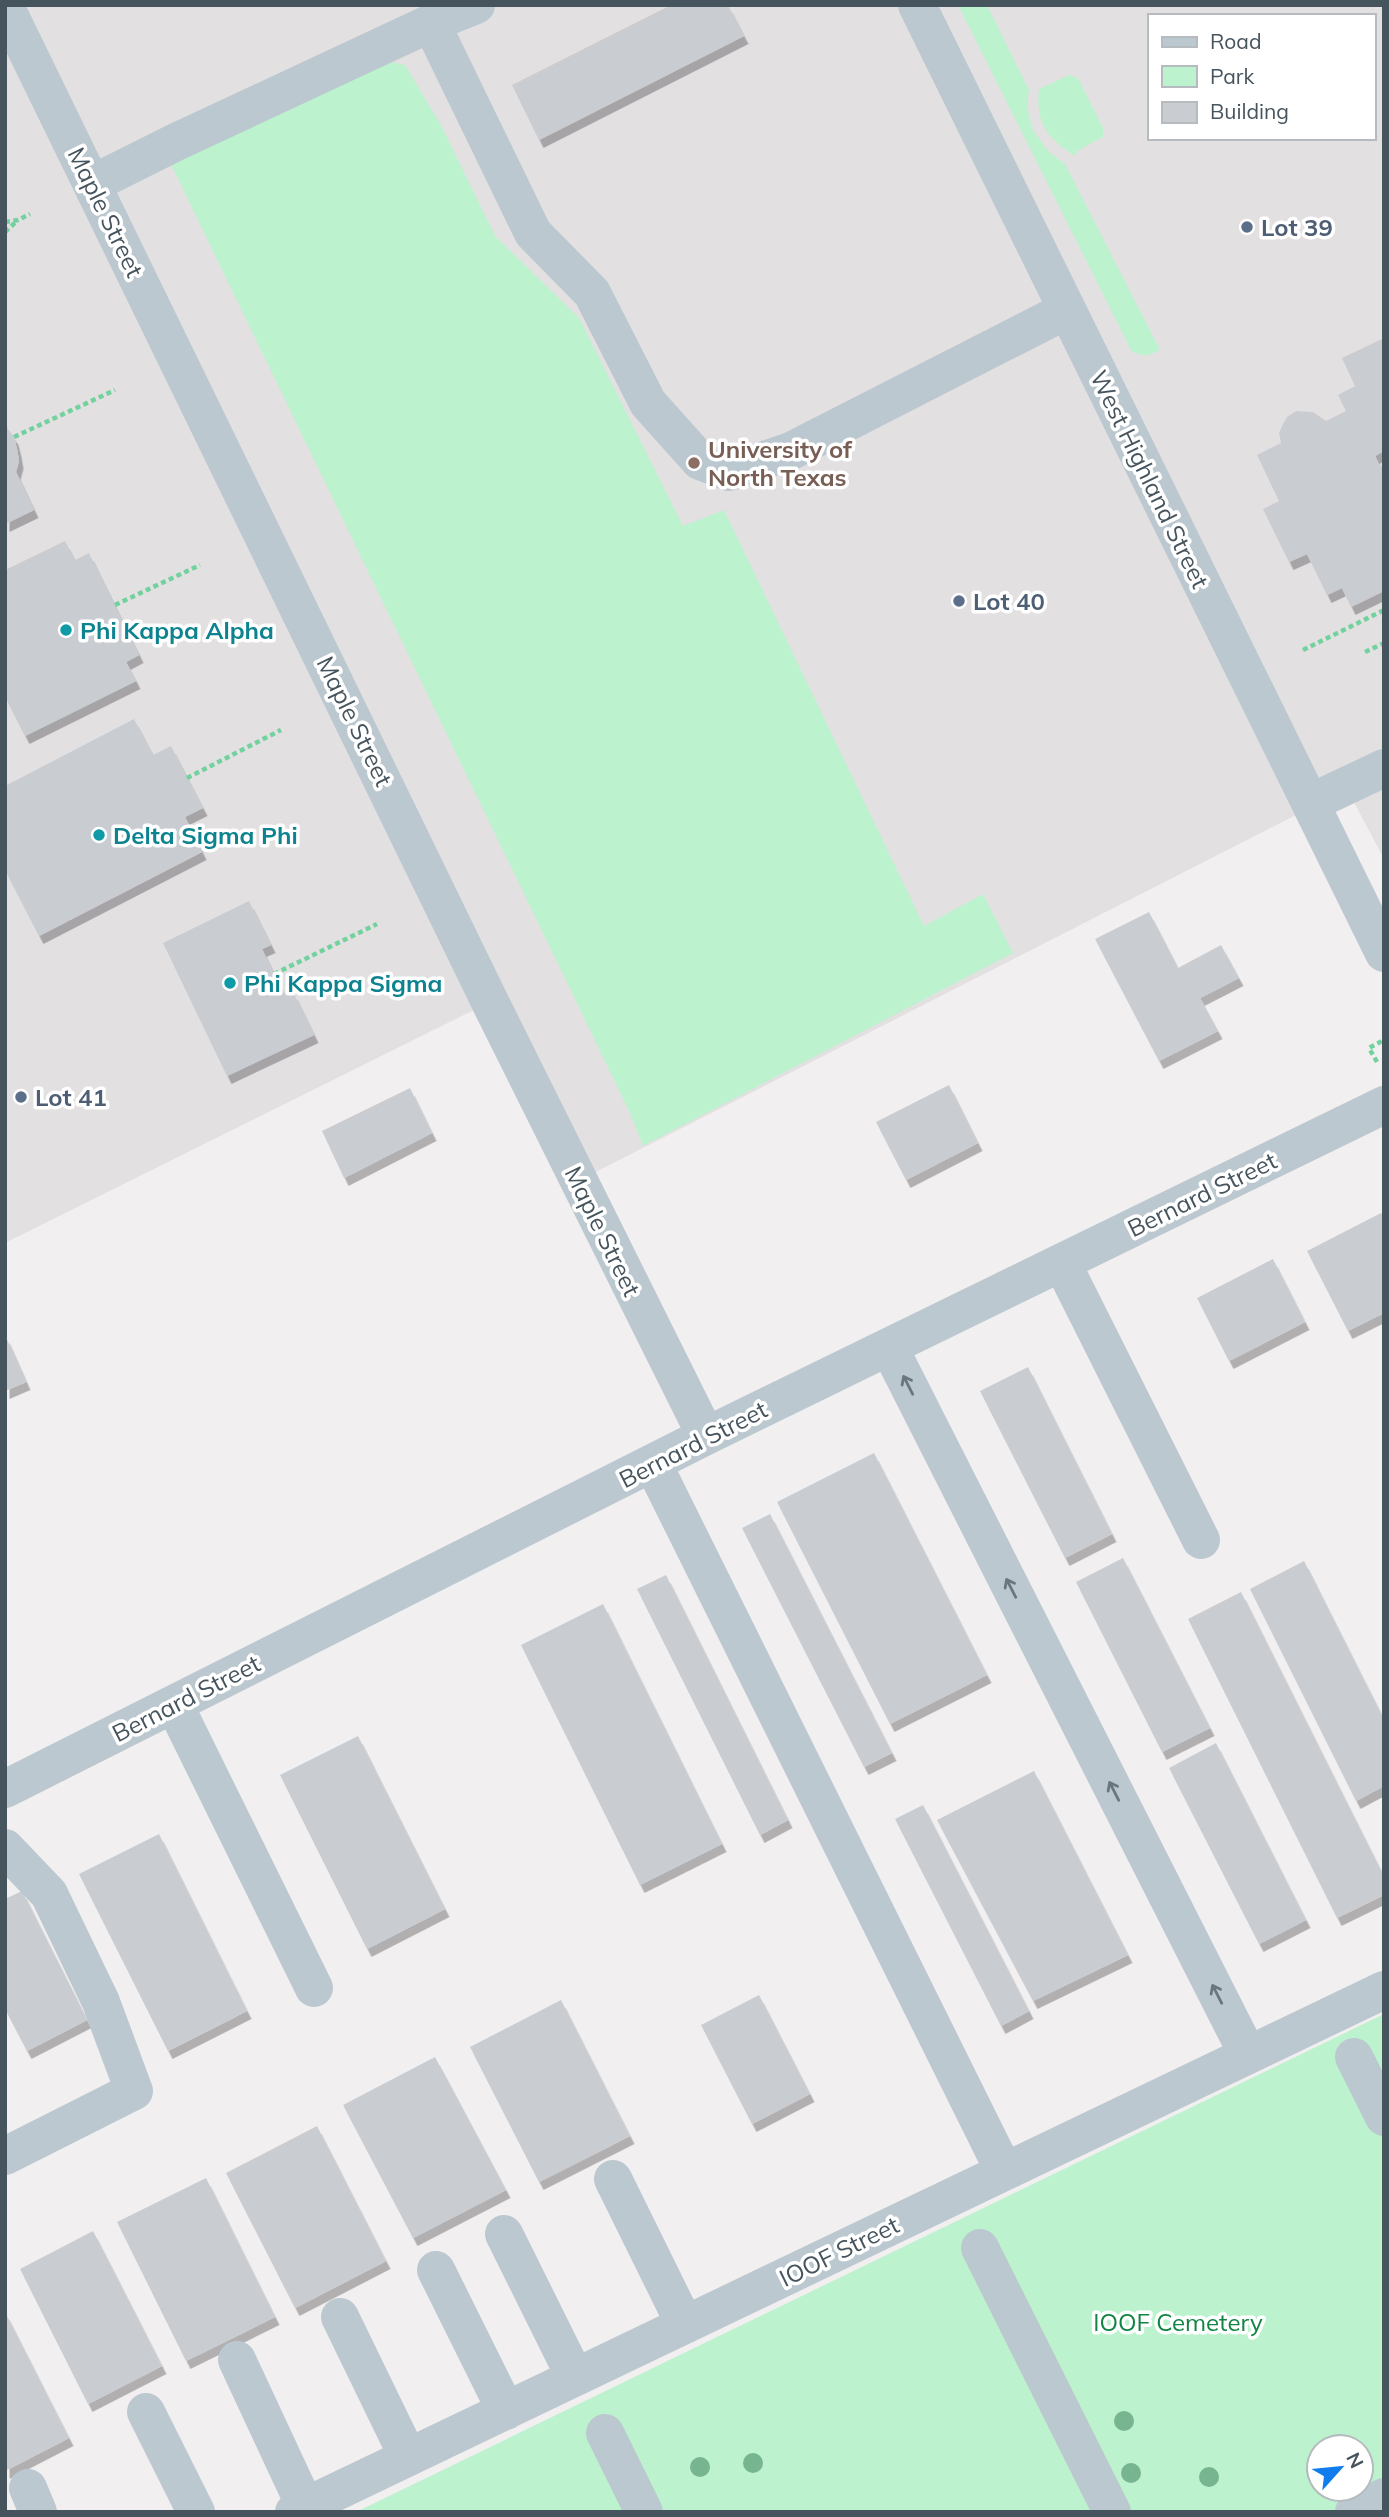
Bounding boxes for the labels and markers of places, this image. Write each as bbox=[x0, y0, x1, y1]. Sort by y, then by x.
place label: Lot 39 bbox=[1261, 212, 1333, 242]
marker: Lot 39 bbox=[1239, 219, 1255, 235]
place label: University of North Texas bbox=[708, 434, 853, 492]
marker: University of North Texas bbox=[686, 455, 702, 471]
place label: Lot 40 bbox=[973, 586, 1045, 616]
marker: Lot 40 bbox=[951, 593, 967, 609]
place label: Phi Kappa Alpha bbox=[80, 615, 274, 645]
marker: Phi Kappa Alpha bbox=[58, 622, 74, 638]
place label: Delta Sigma Phi bbox=[113, 820, 298, 850]
marker: Delta Sigma Phi bbox=[91, 827, 107, 843]
place label: Phi Kappa Sigma bbox=[244, 968, 443, 998]
marker: Phi Kappa Sigma bbox=[222, 975, 238, 991]
place label: Lot 41 bbox=[35, 1082, 107, 1112]
marker: Lot 41 bbox=[13, 1089, 29, 1105]

